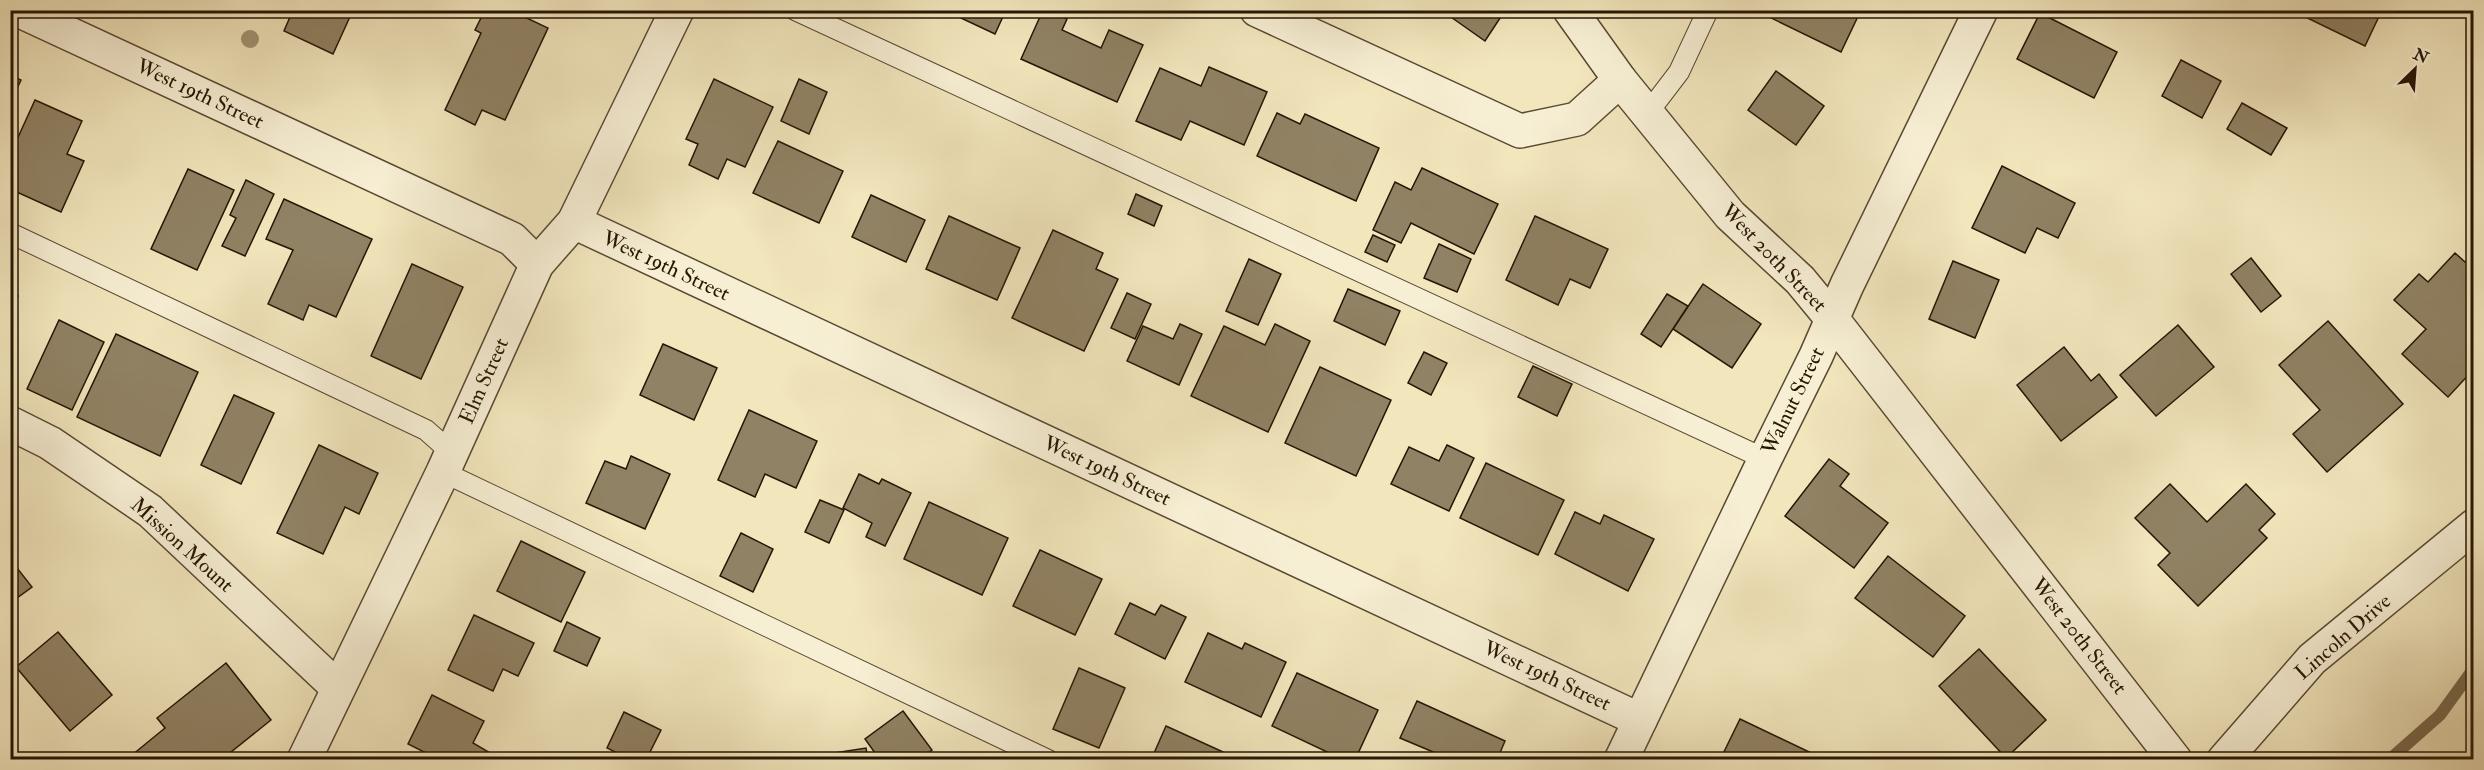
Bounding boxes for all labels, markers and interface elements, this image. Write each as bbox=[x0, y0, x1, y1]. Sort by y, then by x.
north arrow bbox=[2385, 39, 2445, 99]
text: N bbox=[2409, 44, 2432, 69]
street label: West 19th Street bbox=[131, 52, 268, 135]
street label: West 20th Street bbox=[1715, 197, 1833, 318]
street label: West 19th Street bbox=[597, 224, 734, 307]
street label: Elm Street bbox=[453, 333, 515, 428]
street label: Walnut Street bbox=[1755, 342, 1831, 460]
street label: West 19th Street bbox=[1038, 429, 1175, 512]
street label: Mission Mount bbox=[125, 492, 239, 598]
street label: West 20th Street bbox=[2024, 571, 2133, 700]
street label: Lincoln Drive bbox=[2289, 588, 2397, 686]
street label: West 19th Street bbox=[1478, 634, 1615, 717]

